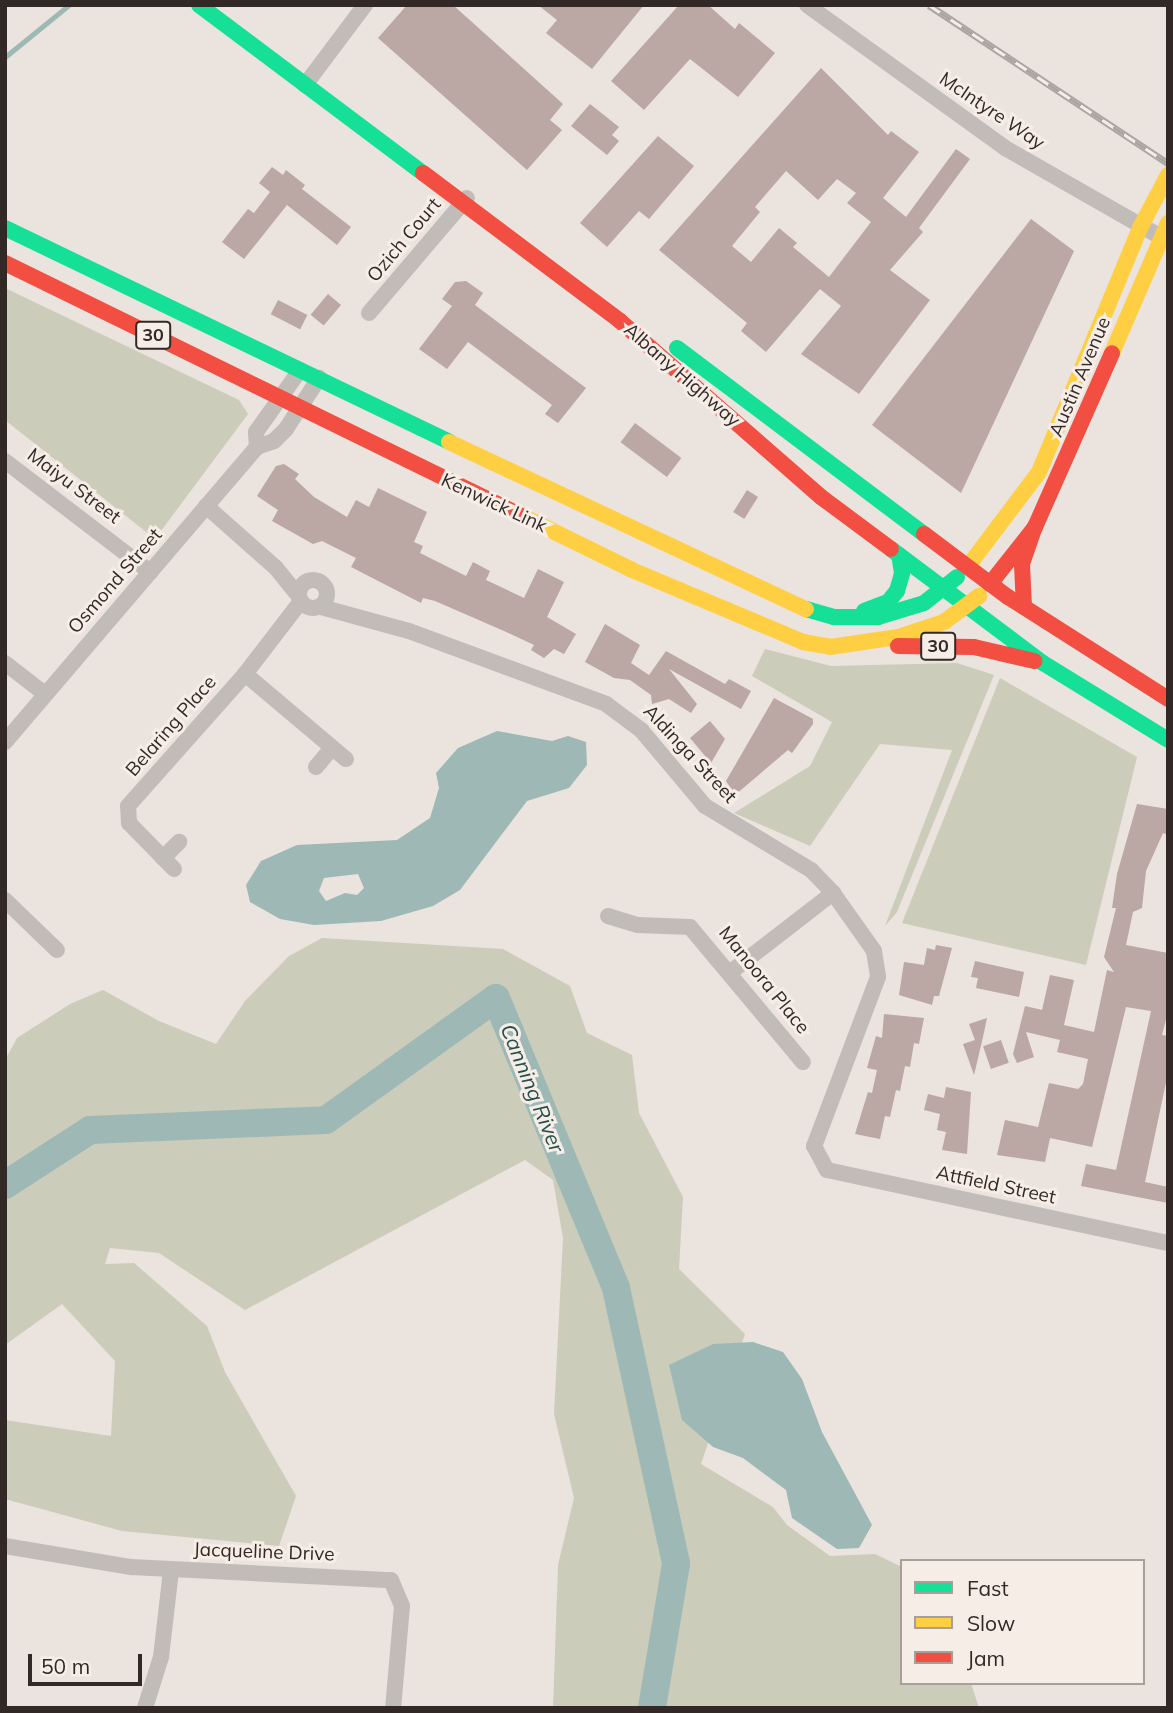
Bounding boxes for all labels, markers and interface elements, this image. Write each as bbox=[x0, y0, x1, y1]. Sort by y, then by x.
street label: McIntyre Way bbox=[935, 67, 1049, 155]
street label: Ozich Court bbox=[362, 193, 446, 287]
street label: Austin Avenue bbox=[1045, 314, 1115, 440]
street label: Albany Highway bbox=[619, 318, 745, 432]
road number: 30 bbox=[134, 320, 172, 349]
street label: Maiyu Street bbox=[23, 444, 125, 528]
street label: Kenwick Link bbox=[437, 469, 551, 537]
street label: Osmond Street bbox=[63, 524, 167, 638]
road number: 30 bbox=[919, 632, 957, 660]
street label: Belaring Place bbox=[121, 671, 221, 781]
street label: Aldinga Street bbox=[639, 700, 741, 808]
street label: Manoora Place bbox=[714, 922, 814, 1038]
water label: Canning River bbox=[496, 1020, 570, 1156]
street label: Attfield Street bbox=[934, 1161, 1058, 1209]
street label: Jacqueline Drive bbox=[193, 1538, 335, 1566]
legend bbox=[900, 1559, 1145, 1685]
text: Fast bbox=[967, 1575, 1009, 1601]
text: Slow bbox=[967, 1610, 1015, 1636]
scale bar bbox=[32, 1640, 145, 1684]
text: Jam bbox=[967, 1645, 1005, 1671]
text: 50 m bbox=[41, 1653, 90, 1679]

